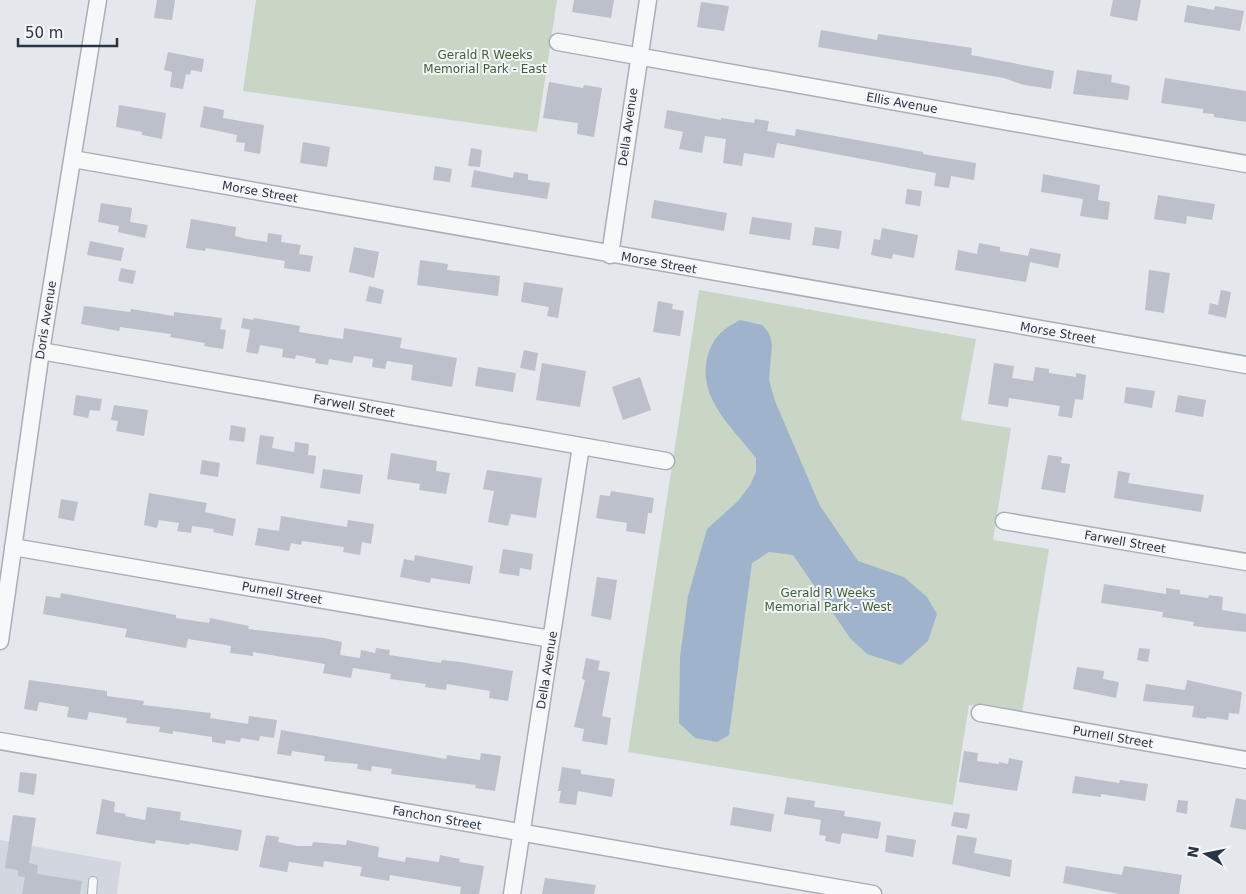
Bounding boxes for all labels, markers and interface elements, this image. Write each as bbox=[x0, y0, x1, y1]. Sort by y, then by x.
scale bar bbox=[18, 15, 116, 47]
text: 50 m bbox=[25, 24, 63, 42]
park label: Gerald R Weeks Memorial Park - East bbox=[423, 48, 547, 76]
street label: Della Avenue bbox=[616, 87, 640, 167]
street label: Ellis Avenue bbox=[865, 90, 939, 116]
street label: Morse Street bbox=[221, 178, 299, 206]
street label: Morse Street bbox=[620, 249, 698, 277]
street label: Doris Avenue bbox=[33, 280, 59, 360]
street label: Morse Street bbox=[1019, 319, 1097, 347]
street label: Farwell Street bbox=[312, 392, 396, 420]
street label: Farwell Street bbox=[1083, 528, 1167, 556]
street label: Purnell Street bbox=[241, 579, 324, 607]
park label: Gerald R Weeks Memorial Park - West bbox=[765, 586, 892, 614]
street label: Della Avenue bbox=[534, 630, 560, 710]
street label: Purnell Street bbox=[1072, 723, 1155, 751]
street label: Fanchon Street bbox=[391, 803, 483, 833]
north arrow bbox=[1181, 829, 1231, 879]
text: N bbox=[1184, 845, 1202, 859]

